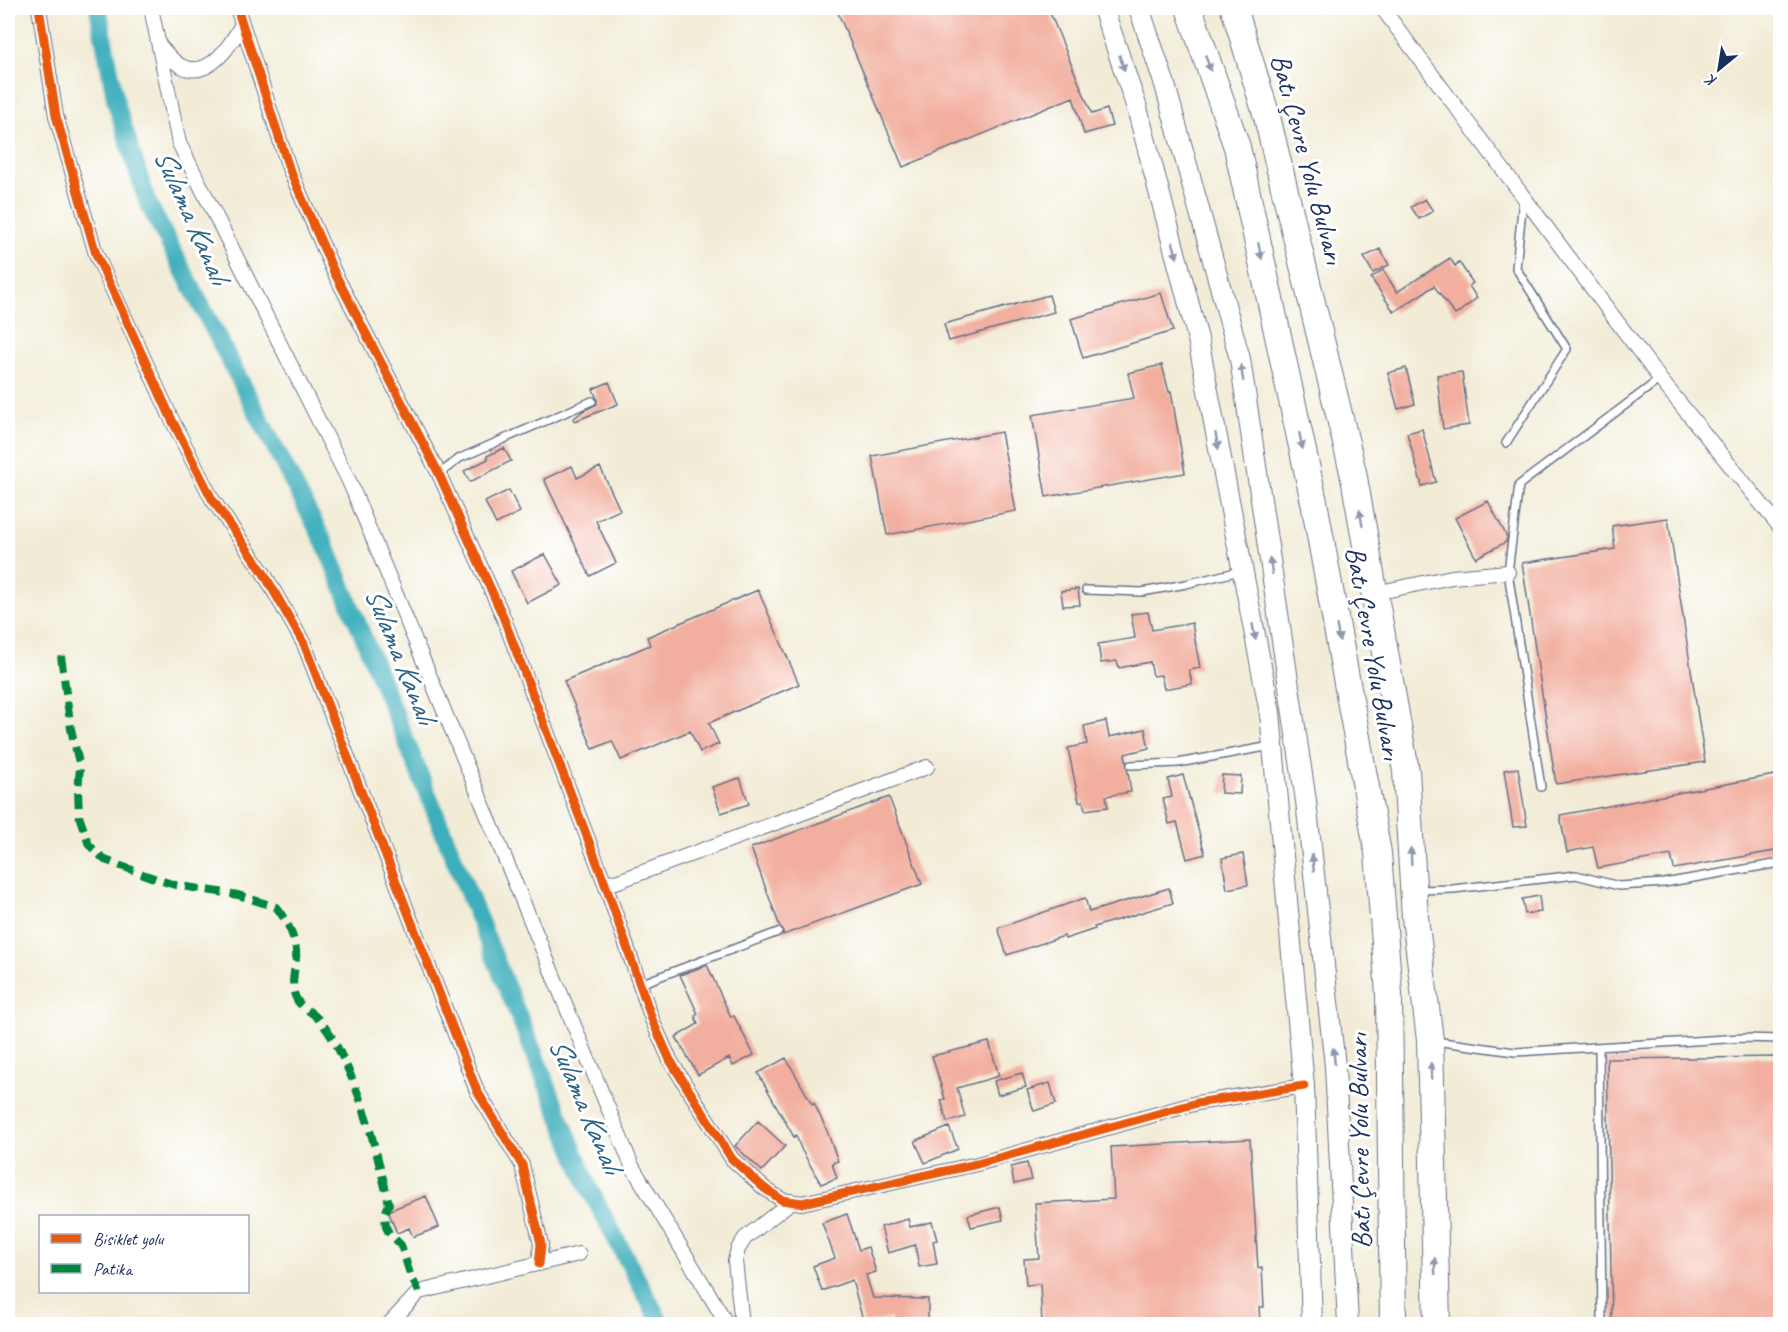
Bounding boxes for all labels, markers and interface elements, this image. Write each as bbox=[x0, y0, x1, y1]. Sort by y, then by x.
north arrow bbox=[1689, 39, 1749, 99]
street label: Batı Çevre Yolu Bulvarı bbox=[1262, 50, 1353, 270]
one-way arrow bbox=[1117, 54, 1127, 72]
one-way arrow bbox=[1204, 54, 1214, 72]
text: K bbox=[1700, 68, 1721, 92]
water label: Sulama Kanalı bbox=[145, 143, 240, 293]
one-way arrow bbox=[1170, 241, 1180, 260]
one-way arrow bbox=[1255, 241, 1265, 260]
one-way arrow bbox=[1237, 363, 1246, 382]
one-way arrow bbox=[1213, 431, 1222, 450]
one-way arrow bbox=[1297, 432, 1306, 451]
one-way arrow bbox=[1357, 509, 1366, 528]
street label: Batı Çevre Yolu Bulvarı bbox=[1337, 544, 1410, 764]
one-way arrow bbox=[1266, 556, 1275, 575]
water label: Sulama Kanalı bbox=[357, 581, 447, 733]
one-way arrow bbox=[1250, 623, 1259, 642]
one-way arrow bbox=[1334, 623, 1343, 642]
one-way arrow bbox=[1407, 847, 1416, 866]
one-way arrow bbox=[1308, 853, 1317, 872]
street label: Batı Çevre Yolu Bulvarı bbox=[1340, 1031, 1379, 1249]
water label: Sulama Kanalı bbox=[540, 1032, 633, 1182]
one-way arrow bbox=[1329, 1047, 1338, 1066]
one-way arrow bbox=[1426, 1062, 1435, 1081]
legend bbox=[39, 1215, 249, 1293]
text: Bisiklet yolu bbox=[93, 1228, 165, 1250]
one-way arrow bbox=[1431, 1257, 1440, 1276]
text: Patika bbox=[93, 1258, 133, 1280]

